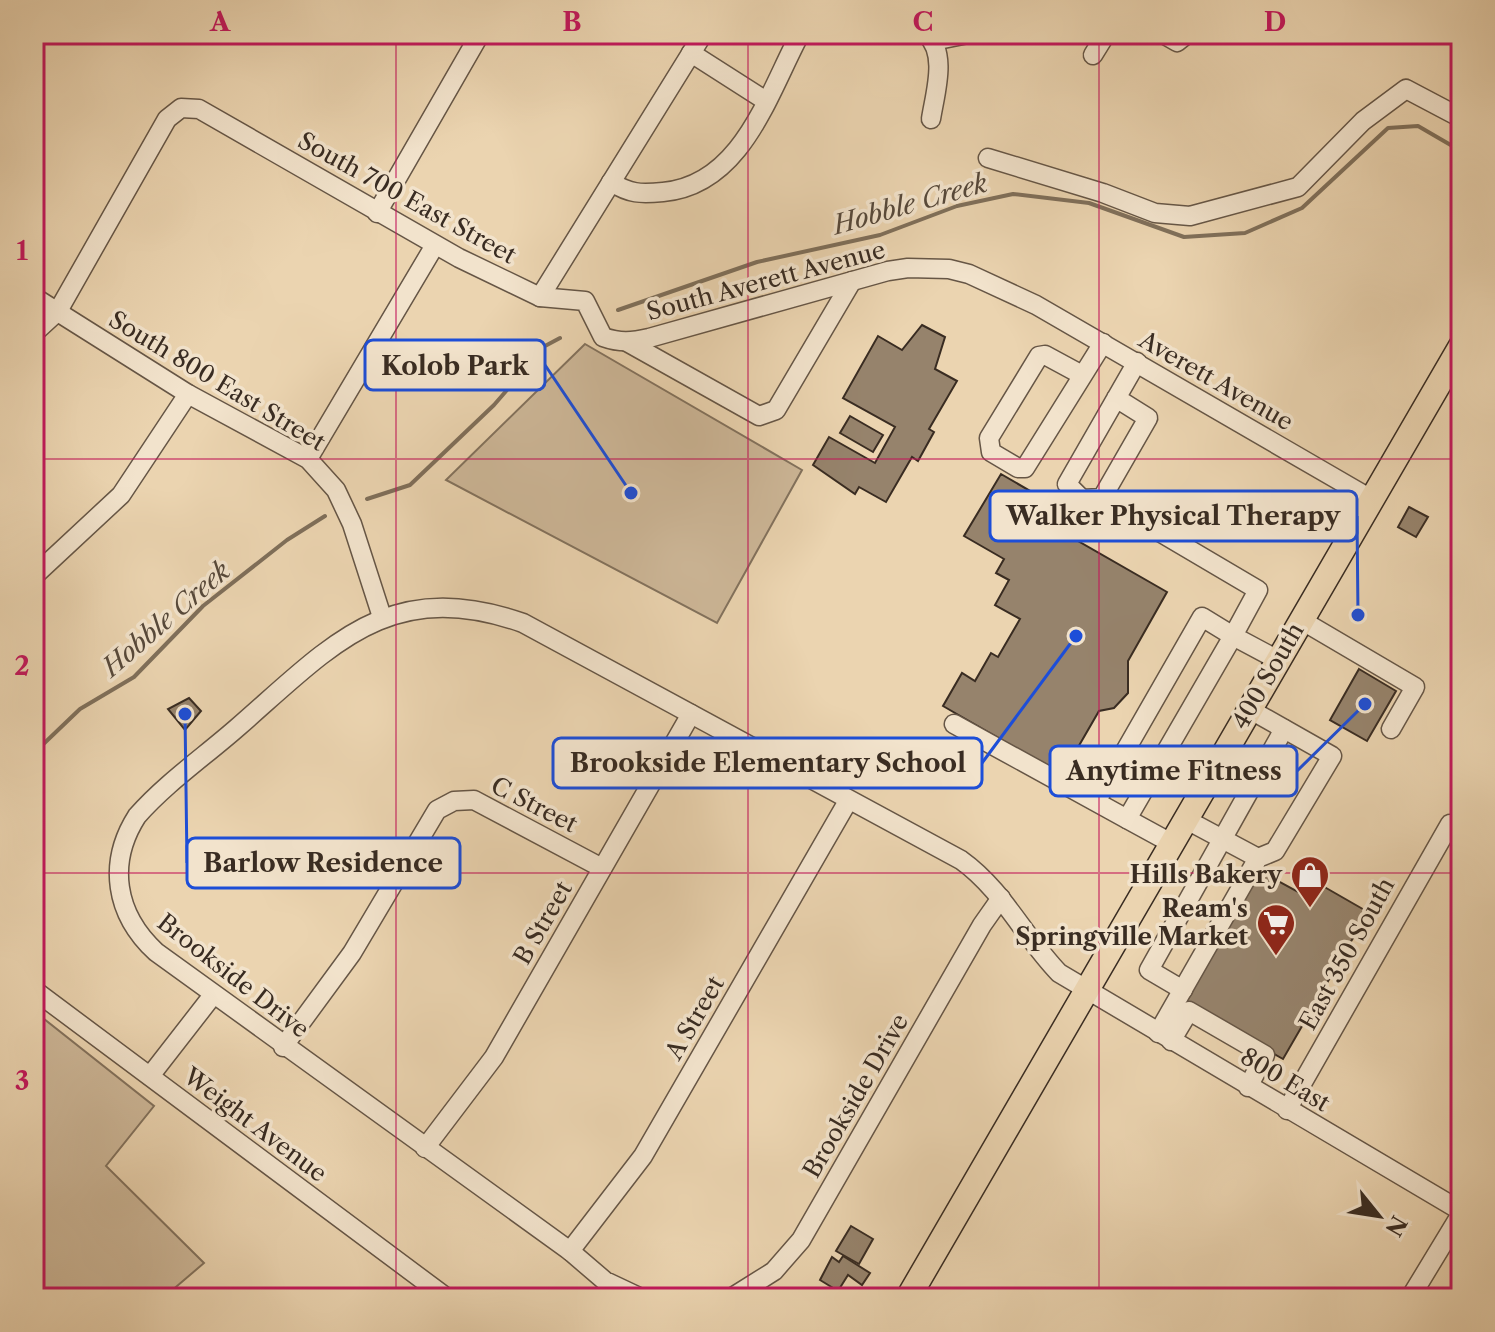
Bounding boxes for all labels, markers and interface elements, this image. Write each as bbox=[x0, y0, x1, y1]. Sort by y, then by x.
text: A bbox=[209, 6, 231, 38]
text: B bbox=[562, 6, 582, 38]
text: C bbox=[913, 6, 933, 38]
text: D bbox=[1264, 6, 1286, 38]
street label: South 700 East Street bbox=[293, 126, 522, 270]
water label: Hobble Creek bbox=[827, 167, 991, 242]
text: 1 bbox=[16, 235, 28, 267]
street label: South Averett Avenue bbox=[643, 235, 888, 326]
street label: South 800 East Street bbox=[104, 304, 331, 457]
street label: Averett Avenue bbox=[1133, 324, 1298, 436]
callout: Kolob Park bbox=[365, 340, 545, 390]
text: Kolob Park bbox=[381, 350, 530, 382]
callout: Walker Physical Therapy bbox=[990, 491, 1357, 541]
text: Walker Physical Therapy bbox=[1005, 500, 1341, 532]
water label: Hobble Creek bbox=[94, 554, 237, 685]
street label: 400 South bbox=[1225, 617, 1310, 734]
text: 2 bbox=[14, 650, 30, 682]
callout: Brookside Elementary School bbox=[553, 738, 982, 788]
callout: Anytime Fitness bbox=[1050, 746, 1297, 796]
text: Brookside Elementary School bbox=[570, 747, 966, 779]
text: Anytime Fitness bbox=[1065, 755, 1282, 787]
street label: C Street bbox=[486, 771, 583, 839]
callout: Barlow Residence bbox=[187, 838, 460, 888]
text: Barlow Residence bbox=[203, 847, 443, 879]
shop icon: Hills Bakery bbox=[1289, 854, 1331, 909]
place label: Hills Bakery bbox=[1130, 860, 1283, 889]
street label: East 350 South bbox=[1293, 873, 1400, 1035]
street label: B Street bbox=[507, 876, 578, 969]
place label: Ream's Springville Market bbox=[1015, 894, 1248, 951]
supermarket icon: Ream's Springville Market bbox=[1255, 902, 1297, 957]
street label: Brookside Drive bbox=[152, 907, 315, 1044]
street label: A Street bbox=[659, 971, 730, 1065]
street label: Brookside Drive bbox=[797, 1009, 914, 1183]
street label: 800 East bbox=[1235, 1042, 1336, 1118]
street label: Weight Avenue bbox=[177, 1061, 333, 1188]
text: 3 bbox=[15, 1065, 29, 1097]
north arrow bbox=[1339, 1176, 1419, 1256]
text: N bbox=[1379, 1211, 1412, 1241]

